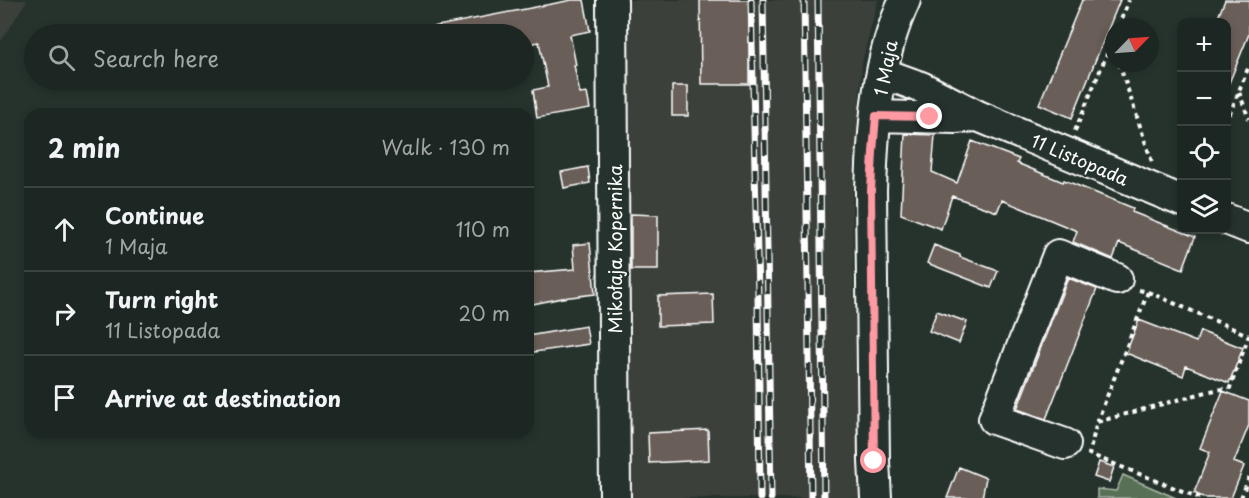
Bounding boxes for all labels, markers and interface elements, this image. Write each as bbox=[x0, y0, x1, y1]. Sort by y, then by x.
north arrow bbox=[1105, 18, 1159, 72]
map controls bbox=[1177, 18, 1231, 234]
button: + bbox=[1177, 18, 1231, 72]
search box bbox=[24, 24, 534, 90]
street label: 1 Maja bbox=[866, 37, 904, 98]
icon: search bbox=[45, 41, 78, 74]
text: Search here bbox=[93, 41, 219, 74]
button: − bbox=[1177, 72, 1231, 126]
route end bbox=[916, 103, 942, 129]
street label: 11 Listopada bbox=[1027, 126, 1134, 192]
button: locate bbox=[1177, 126, 1231, 180]
text: 2 min bbox=[48, 128, 121, 167]
text: Walk · 130 m bbox=[382, 132, 510, 162]
street label: Mikołaja Kopernika bbox=[601, 164, 628, 334]
button: layers bbox=[1177, 180, 1231, 234]
text: Continue bbox=[105, 198, 204, 231]
icon: ahead bbox=[48, 213, 81, 246]
text: 110 m bbox=[456, 214, 510, 244]
text: 1 Maja bbox=[105, 231, 168, 261]
text: Turn right bbox=[105, 282, 218, 315]
icon: right bbox=[48, 297, 81, 330]
text: 20 m bbox=[458, 298, 510, 328]
text: 11 Listopada bbox=[105, 315, 220, 345]
icon: arrive bbox=[48, 381, 81, 414]
text: Arrive at destination bbox=[105, 381, 341, 414]
route start bbox=[860, 447, 886, 473]

